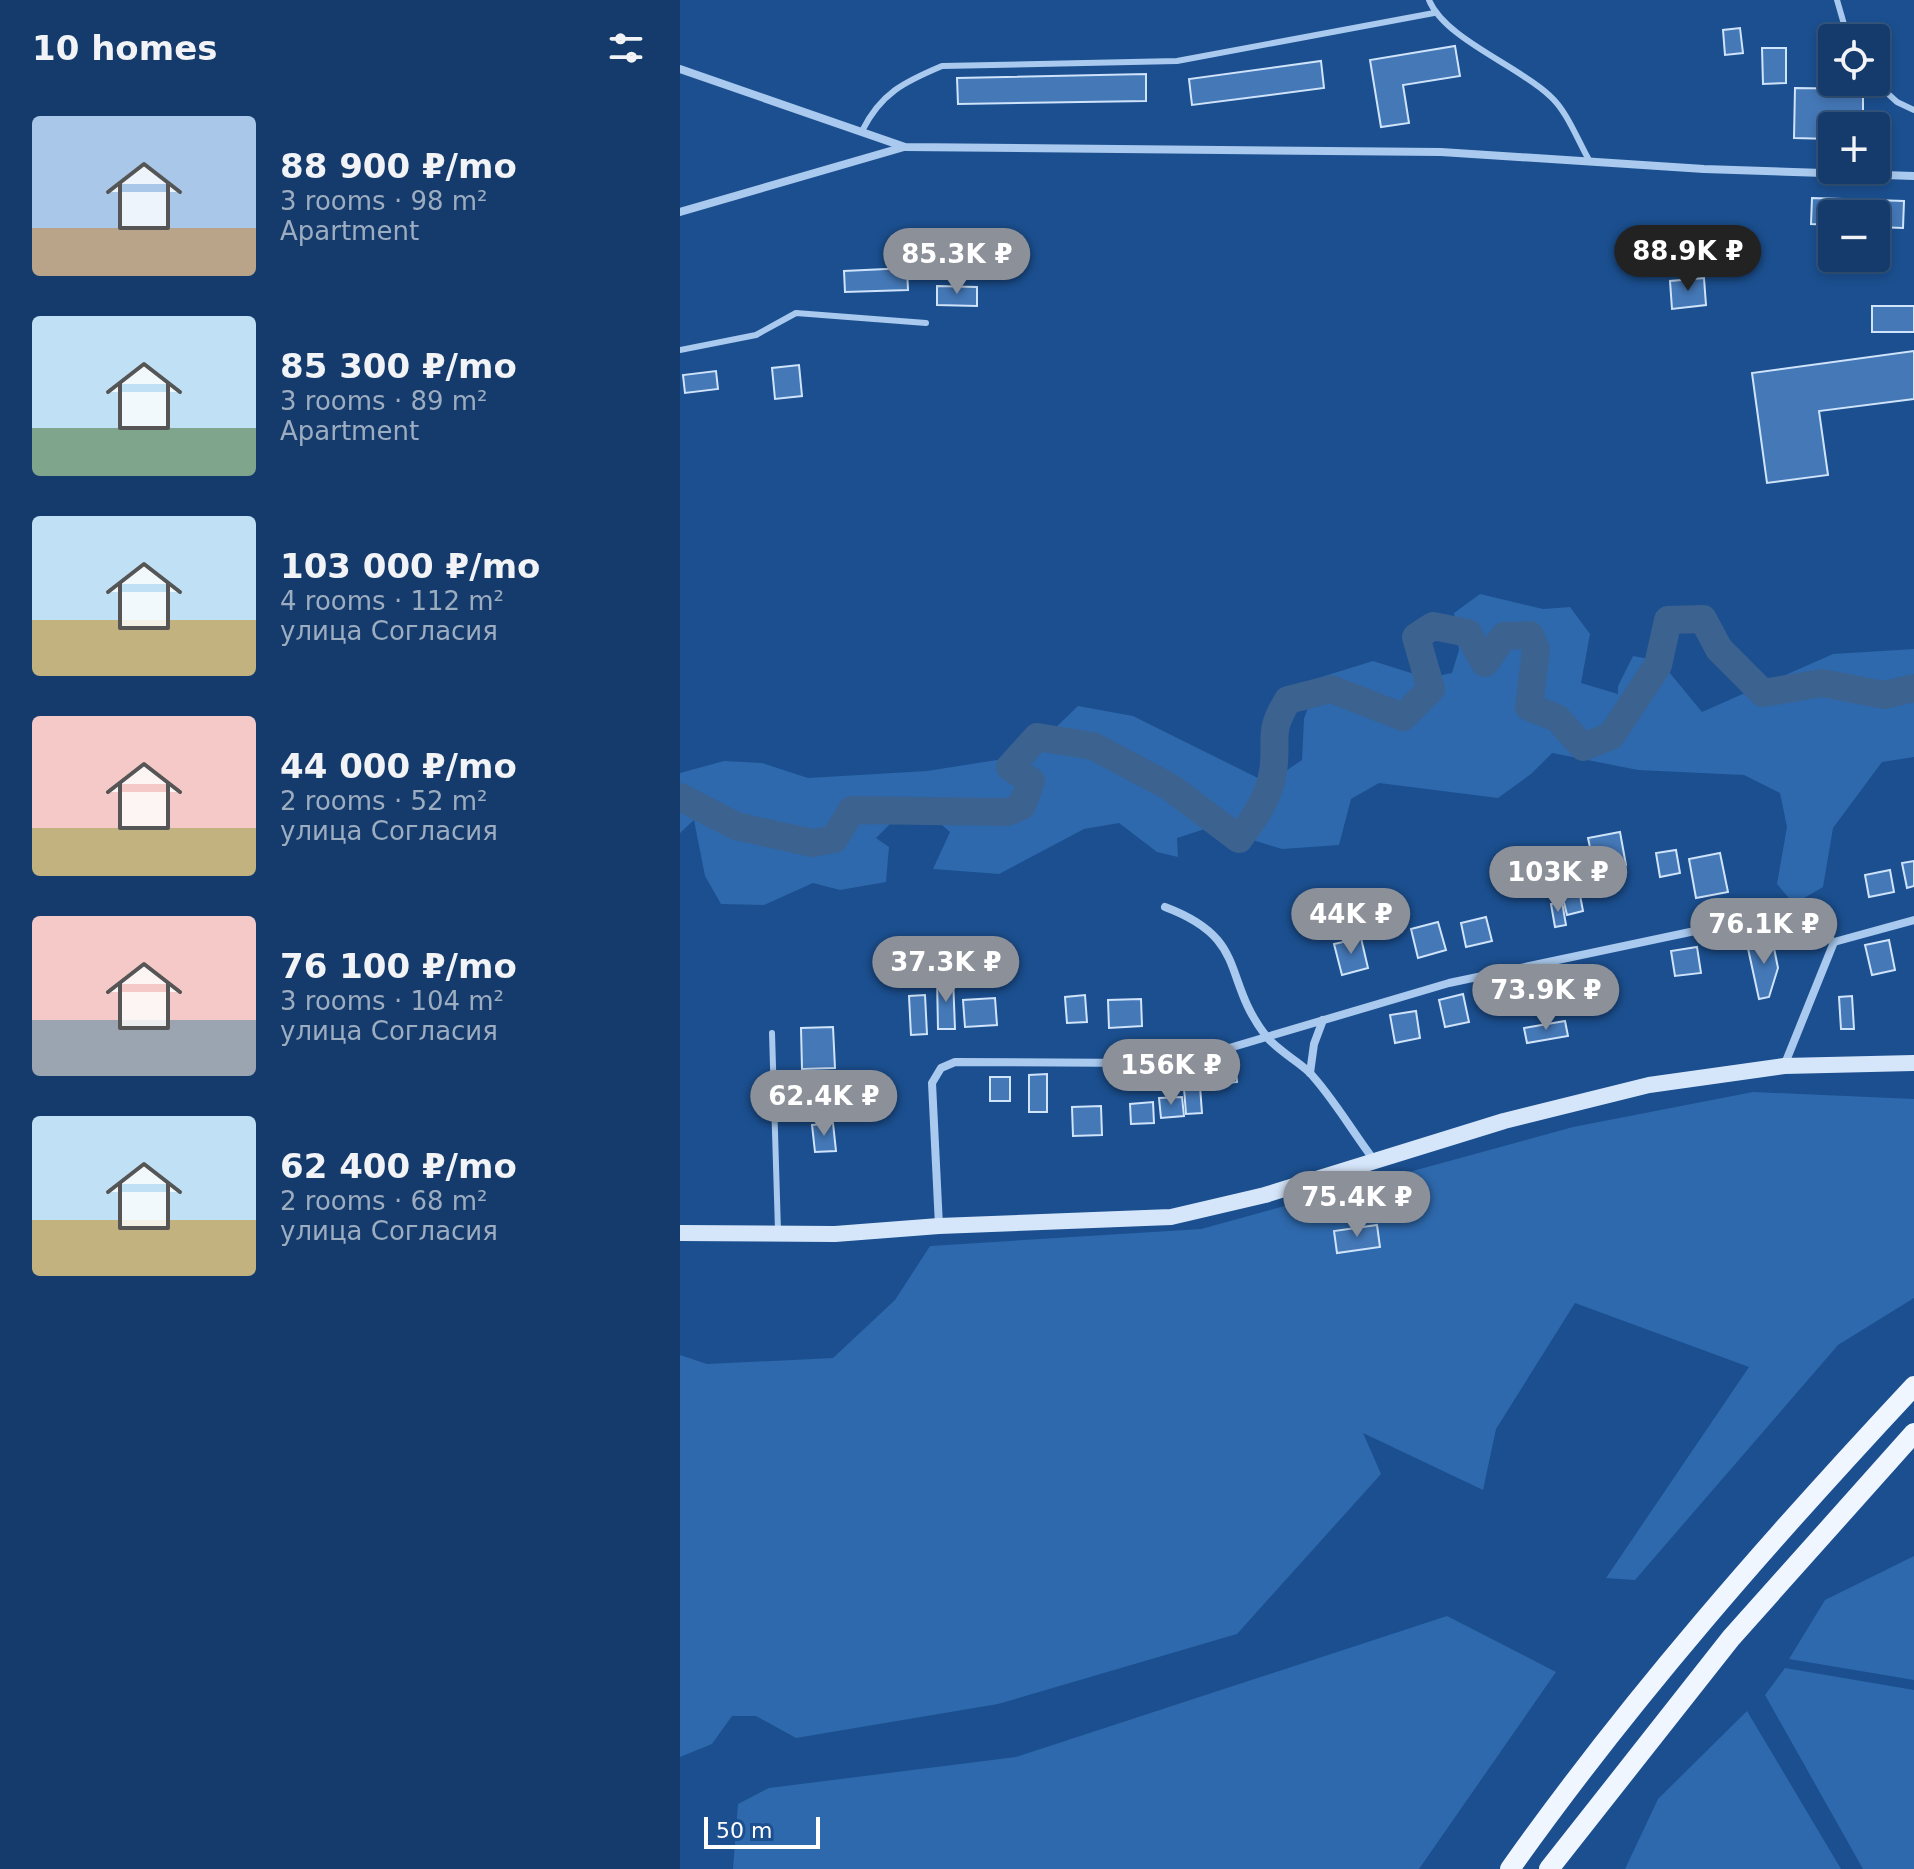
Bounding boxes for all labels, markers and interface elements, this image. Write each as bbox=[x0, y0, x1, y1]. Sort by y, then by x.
map controls bbox=[1818, 24, 1890, 272]
button: locate bbox=[1818, 24, 1890, 96]
icon: filters bbox=[604, 26, 648, 70]
text: 10 homes bbox=[32, 28, 217, 68]
button: + bbox=[1818, 112, 1890, 184]
text: 88 900 ₽/mo bbox=[280, 146, 517, 186]
icon: home bbox=[96, 148, 192, 244]
text: 3 rooms · 98 m² bbox=[280, 186, 488, 216]
button: − bbox=[1818, 200, 1890, 272]
text: Apartment bbox=[280, 216, 419, 246]
pin: 88.9K ₽ bbox=[1614, 225, 1762, 293]
pin: 85.3K ₽ bbox=[883, 228, 1031, 296]
text: 88.9K ₽ bbox=[1632, 236, 1744, 266]
text: 85.3K ₽ bbox=[901, 239, 1013, 269]
text: 85 300 ₽/mo bbox=[280, 346, 517, 386]
icon: home bbox=[96, 348, 192, 444]
text: 3 rooms · 89 m² bbox=[280, 386, 488, 416]
text: Apartment bbox=[280, 416, 419, 446]
text: 103 000 ₽/mo bbox=[280, 546, 540, 586]
icon: home bbox=[96, 548, 192, 644]
text: 4 rooms · 112 m² bbox=[280, 586, 504, 616]
text: улица Согласия bbox=[280, 616, 498, 646]
text: 44 000 ₽/mo bbox=[280, 746, 517, 786]
icon: home bbox=[96, 748, 192, 844]
text: 2 rooms · 52 m² bbox=[280, 786, 488, 816]
text: улица Согласия bbox=[280, 816, 498, 846]
pin: 103K ₽ bbox=[1493, 846, 1623, 914]
text: 103K ₽ bbox=[1507, 857, 1609, 887]
pin: 44K ₽ bbox=[1295, 888, 1407, 956]
pin: 76.1K ₽ bbox=[1690, 898, 1838, 966]
text: 44K ₽ bbox=[1309, 899, 1393, 929]
text: 76.1K ₽ bbox=[1708, 909, 1820, 939]
pin: 37.3K ₽ bbox=[872, 936, 1020, 1004]
text: 76 100 ₽/mo bbox=[280, 946, 517, 986]
text: 37.3K ₽ bbox=[890, 947, 1002, 977]
icon: home bbox=[96, 948, 192, 1044]
pin: 73.9K ₽ bbox=[1472, 964, 1620, 1032]
text: 73.9K ₽ bbox=[1490, 975, 1602, 1005]
text: 3 rooms · 104 m² bbox=[280, 986, 504, 1016]
text: улица Согласия bbox=[280, 1016, 498, 1046]
pin: 156K ₽ bbox=[1106, 1039, 1236, 1107]
text: 156K ₽ bbox=[1120, 1050, 1222, 1080]
pin: 62.4K ₽ bbox=[750, 1070, 898, 1138]
text: 62.4K ₽ bbox=[768, 1081, 880, 1111]
text: 62 400 ₽/mo bbox=[280, 1146, 517, 1186]
icon: home bbox=[96, 1148, 192, 1244]
pin: 75.4K ₽ bbox=[1283, 1171, 1431, 1239]
text: 75.4K ₽ bbox=[1301, 1182, 1413, 1212]
text: 2 rooms · 68 m² bbox=[280, 1186, 488, 1216]
text: улица Согласия bbox=[280, 1216, 498, 1246]
scale bar bbox=[704, 1813, 820, 1849]
text: 50 m bbox=[716, 1818, 772, 1843]

